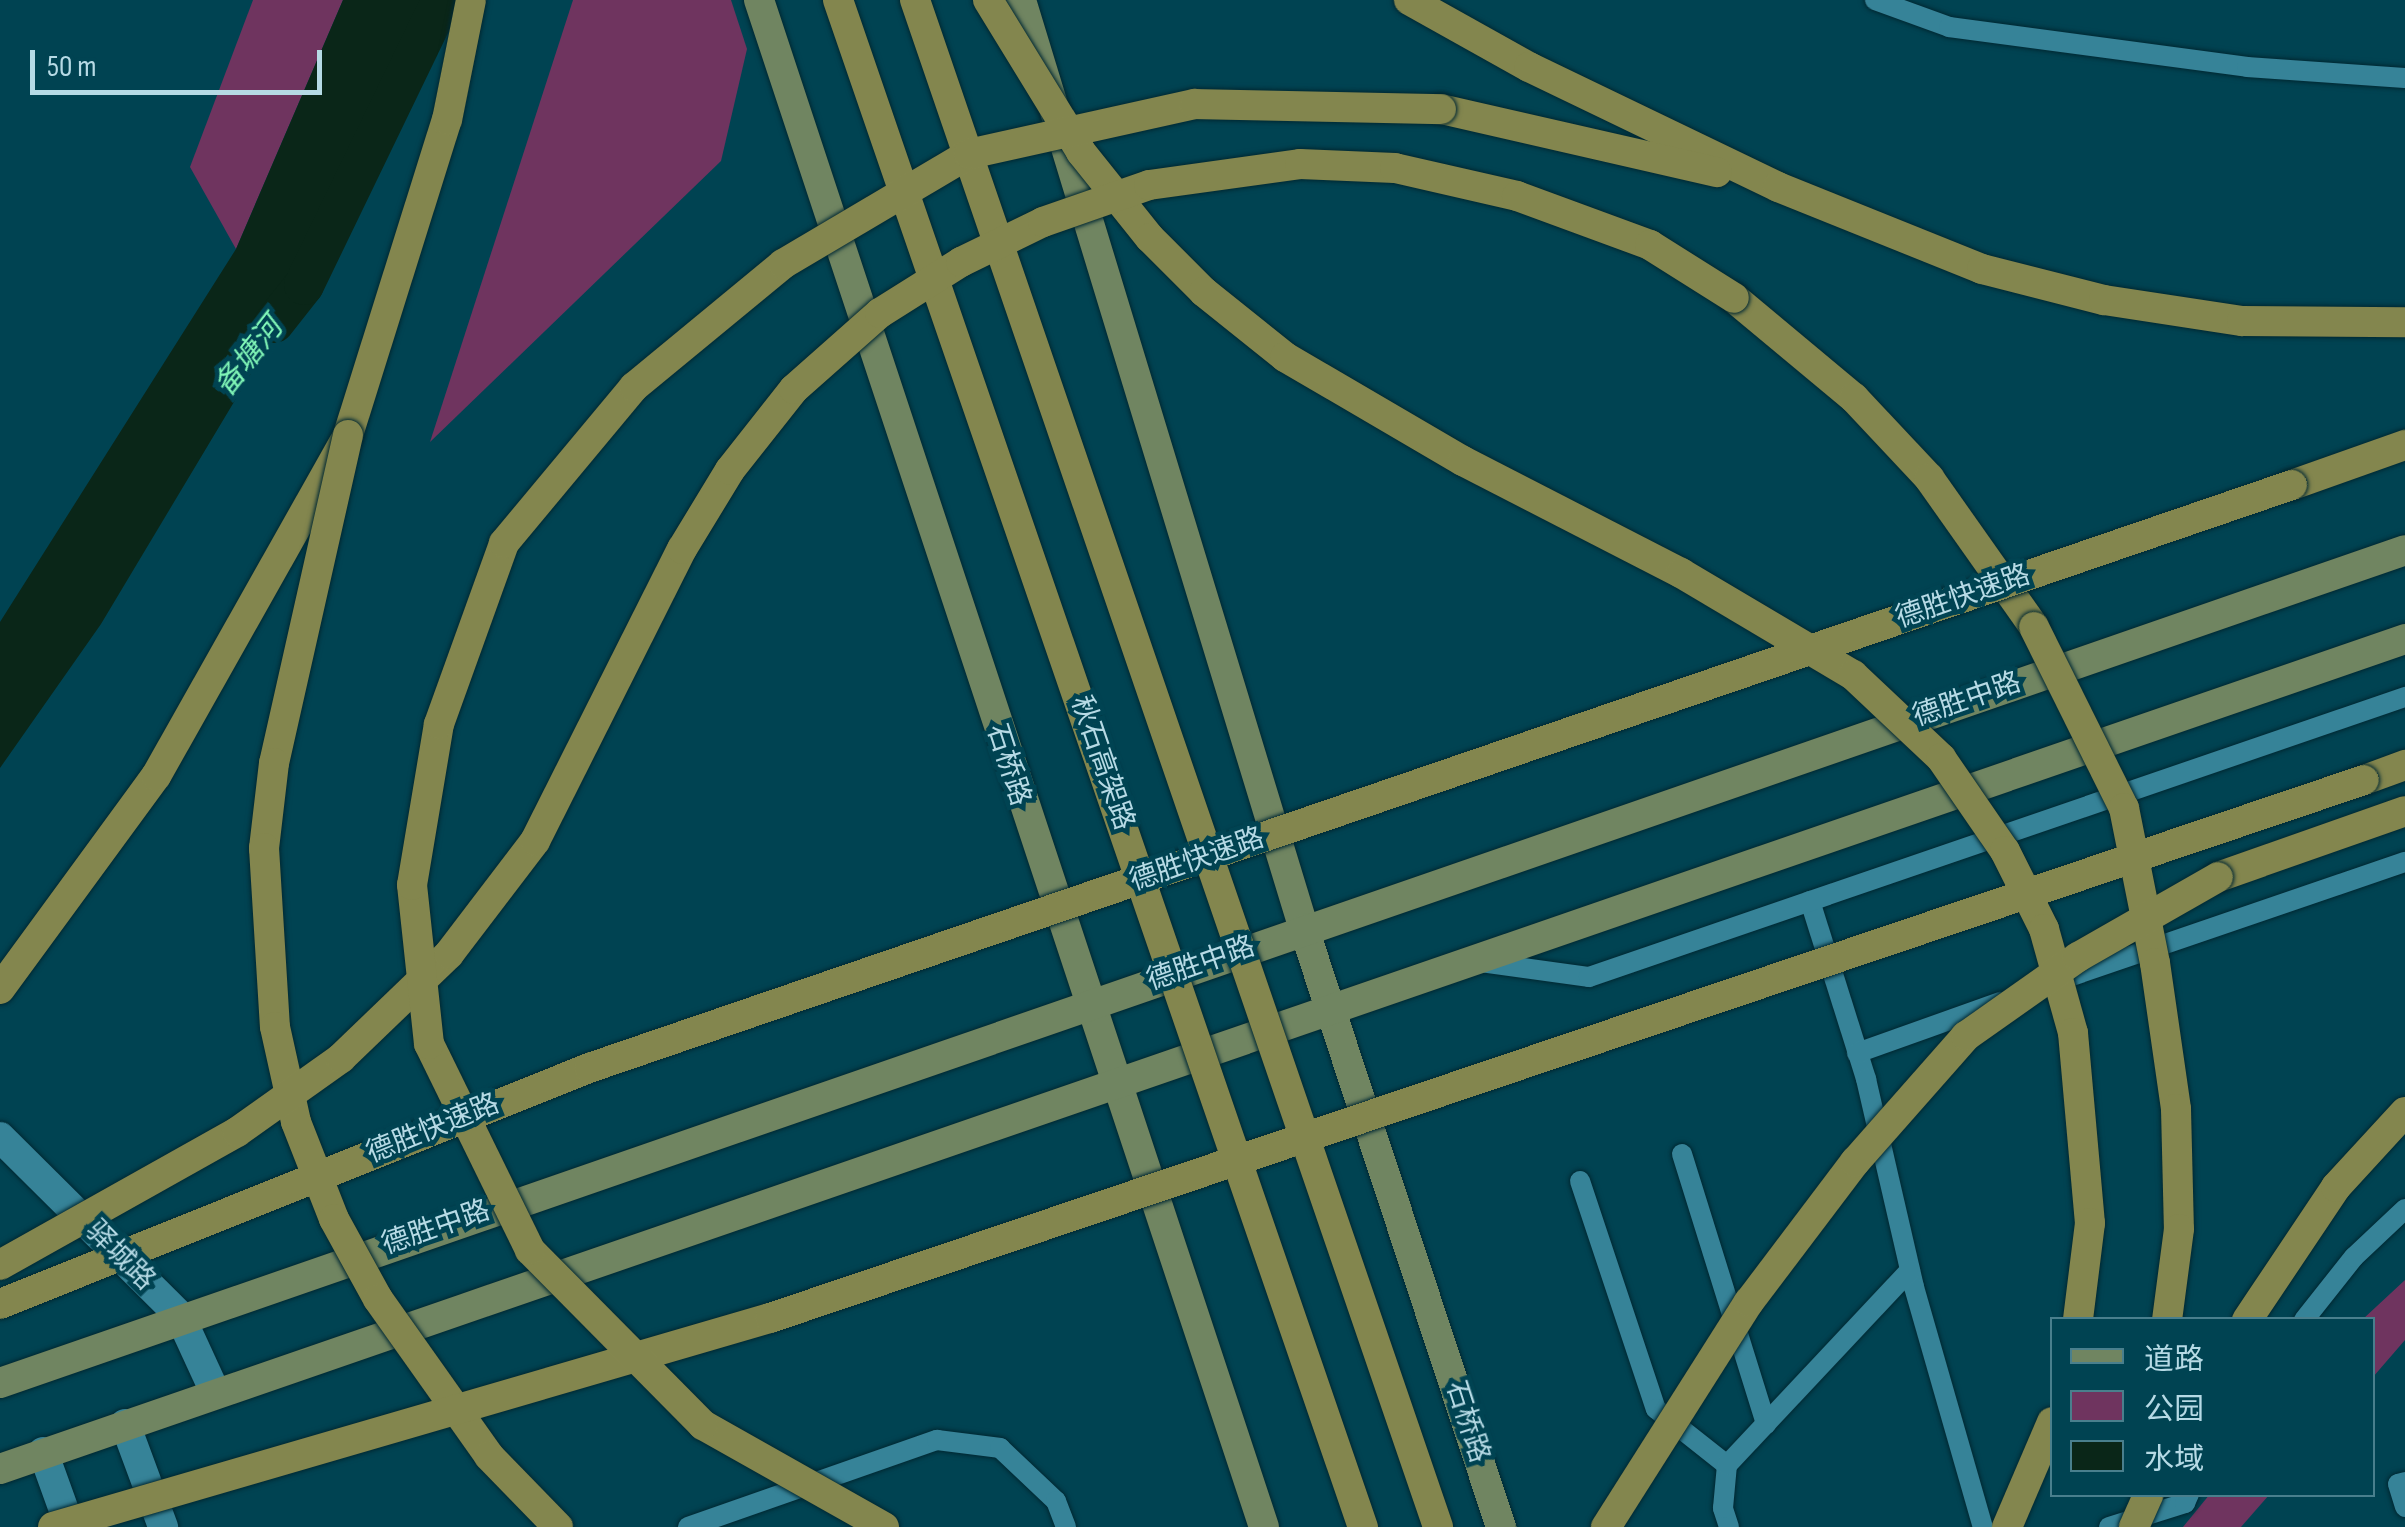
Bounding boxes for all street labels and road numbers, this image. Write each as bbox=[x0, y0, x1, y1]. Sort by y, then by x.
street label: 德胜快速路 bbox=[1891, 558, 2035, 636]
street label: 德胜中路 bbox=[1909, 666, 2025, 734]
street label: 秋石高架路 bbox=[1063, 691, 1141, 835]
street label: 石桥路 bbox=[979, 720, 1037, 810]
street label: 德胜快速路 bbox=[1125, 821, 1269, 899]
street label: 德胜中路 bbox=[1143, 930, 1259, 998]
street label: 德胜快速路 bbox=[362, 1087, 504, 1171]
street label: 德胜中路 bbox=[378, 1194, 494, 1262]
street label: 驿城路 bbox=[78, 1214, 162, 1298]
street label: 石桥路 bbox=[1438, 1377, 1496, 1467]

